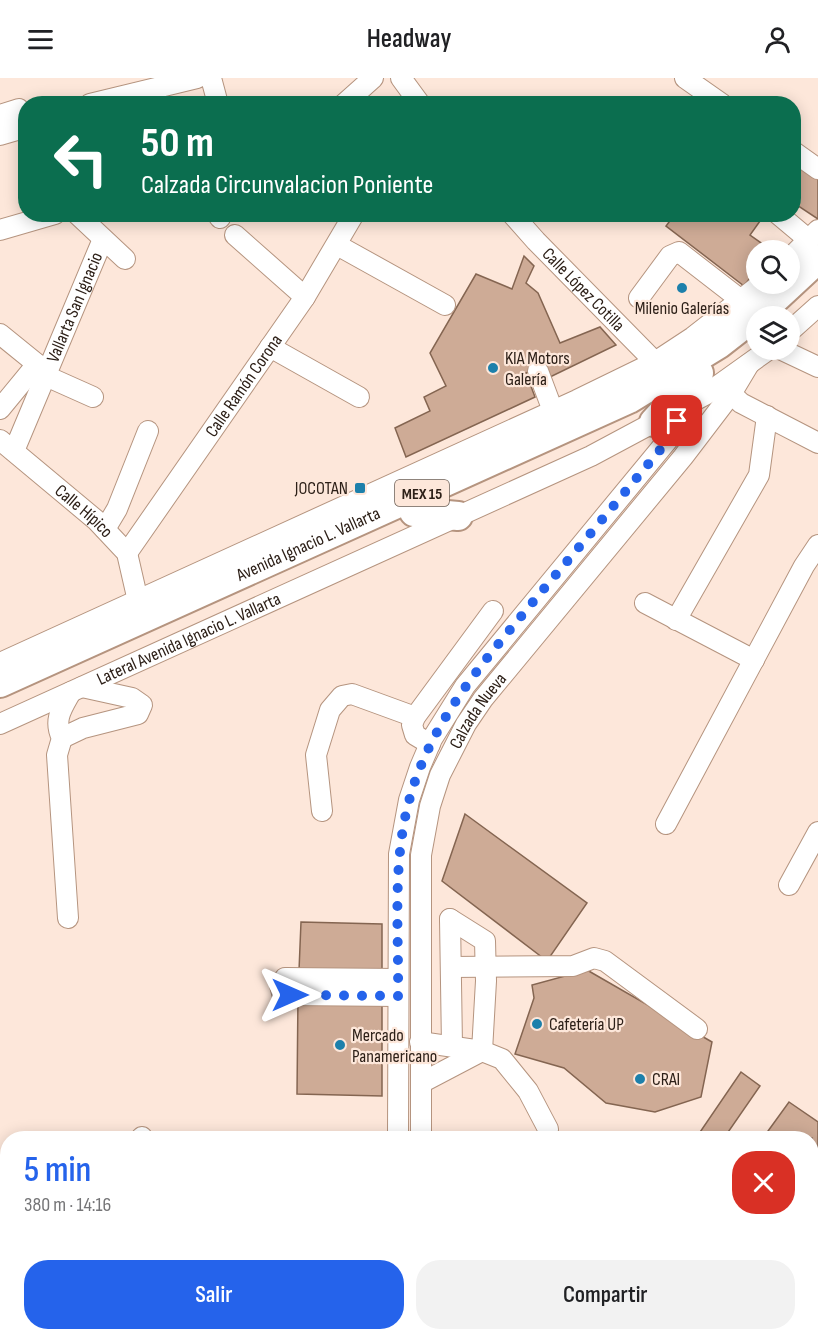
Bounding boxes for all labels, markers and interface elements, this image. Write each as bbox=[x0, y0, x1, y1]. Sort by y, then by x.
icon: menu bbox=[24, 23, 57, 56]
text: Headway bbox=[367, 23, 451, 55]
icon: person bbox=[761, 23, 794, 56]
text: 50 m bbox=[141, 118, 214, 169]
icon: left bbox=[42, 120, 120, 198]
text: Calzada Circunvalacion Poniente bbox=[141, 169, 433, 201]
map controls bbox=[746, 240, 800, 360]
button: search bbox=[746, 240, 800, 294]
street label: Calle López Cotilla bbox=[538, 244, 629, 336]
street label: Vallarta San Ignacio bbox=[42, 249, 107, 366]
marker: Milenio Galerías bbox=[675, 281, 689, 295]
place label: Milenio Galerías bbox=[635, 298, 729, 319]
button: layers bbox=[746, 306, 800, 360]
street label: Calle Ramón Corona bbox=[201, 330, 287, 441]
place label: KIA Motors Galería bbox=[505, 348, 570, 390]
marker: KIA Motors Galería bbox=[486, 361, 500, 375]
pin bbox=[651, 395, 702, 446]
icon: arrive bbox=[660, 404, 693, 437]
place label: JOCOTAN bbox=[294, 478, 348, 499]
street label: Calle Hípico bbox=[51, 480, 117, 542]
road number: MEX 15 bbox=[395, 480, 449, 506]
marker: JOCOTAN bbox=[353, 481, 367, 495]
street label: Avenida Ignacio L. Vallarta bbox=[232, 503, 383, 586]
street label: Lateral Avenida Ignacio L. Vallarta bbox=[94, 588, 284, 690]
street label: Calzada Nueva bbox=[445, 669, 511, 752]
position arrow bbox=[258, 963, 322, 1027]
place label: Cafetería UP bbox=[549, 1014, 624, 1035]
marker: Cafetería UP bbox=[530, 1017, 544, 1031]
place label: Mercado Panamericano bbox=[352, 1025, 437, 1067]
marker: Mercado Panamericano bbox=[333, 1038, 347, 1052]
place label: CRAI bbox=[652, 1069, 680, 1090]
marker: CRAI bbox=[633, 1072, 647, 1086]
text: 5 min bbox=[24, 1149, 91, 1192]
button: close bbox=[732, 1151, 795, 1214]
text: 380 m · 14:16 bbox=[24, 1193, 111, 1217]
button: Salir bbox=[24, 1260, 404, 1329]
button: Compartir bbox=[416, 1260, 795, 1329]

